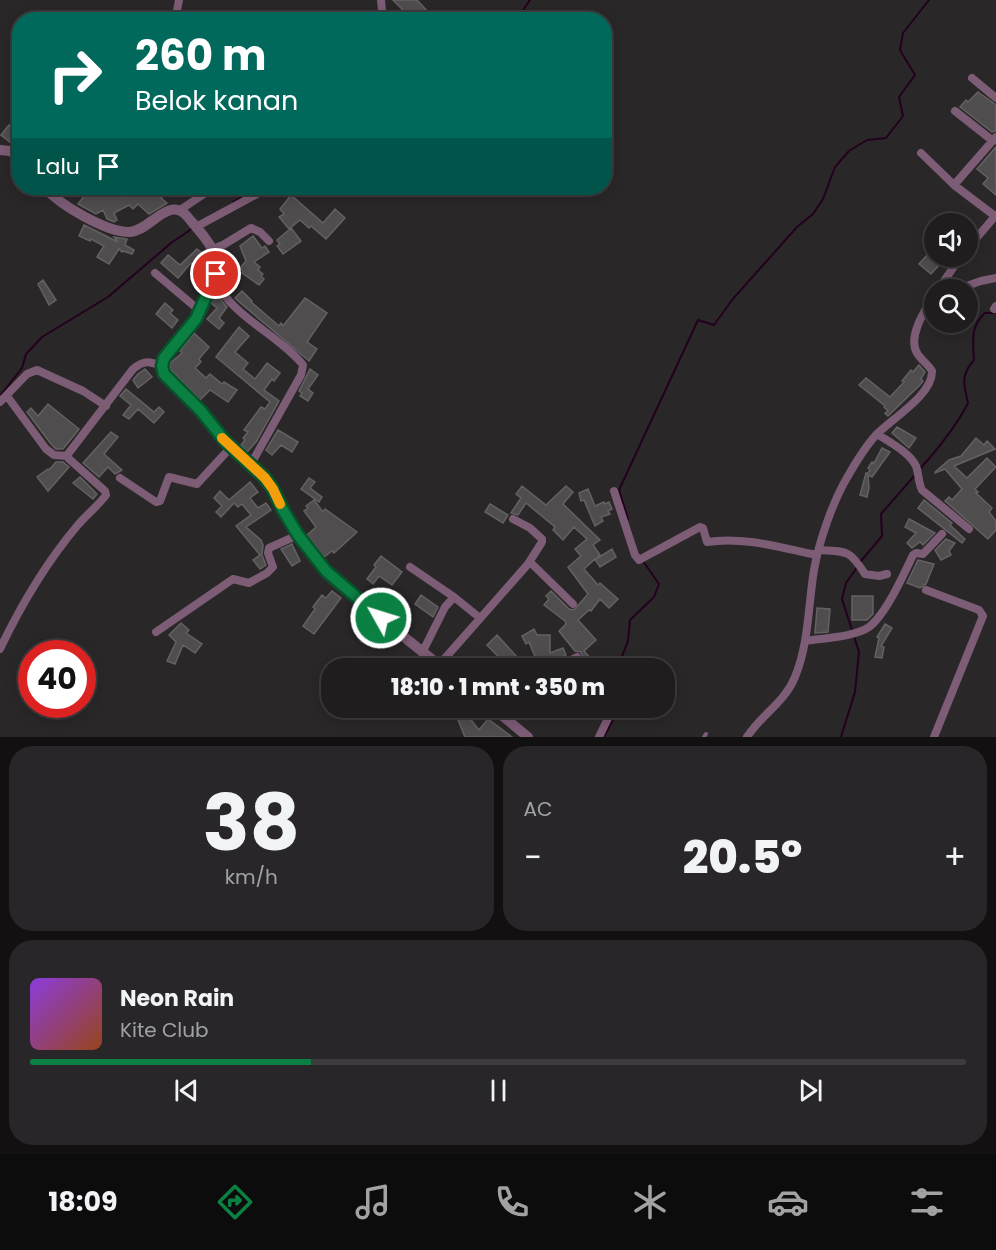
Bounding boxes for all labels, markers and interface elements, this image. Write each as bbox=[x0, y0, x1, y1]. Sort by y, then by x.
text: 260 m bbox=[135, 26, 267, 85]
icon: right bbox=[36, 36, 114, 114]
text: Belok kanan bbox=[135, 82, 298, 119]
icon: arrive bbox=[92, 150, 125, 183]
text: Lalu bbox=[36, 151, 80, 182]
map controls bbox=[924, 213, 978, 333]
button: sound bbox=[924, 213, 978, 267]
pin bbox=[190, 248, 241, 299]
icon: arrive bbox=[199, 257, 232, 290]
button: search bbox=[924, 279, 978, 333]
position arrow bbox=[349, 586, 413, 650]
speed limit sign: 40 bbox=[18, 640, 96, 718]
text: 18:10 · 1 mnt · 350 m bbox=[391, 672, 605, 703]
text: 38 bbox=[202, 768, 300, 877]
text: AC bbox=[524, 795, 552, 823]
text: 20.5° bbox=[683, 826, 802, 889]
text: − bbox=[524, 834, 542, 881]
text: + bbox=[943, 834, 966, 881]
text: km/h bbox=[225, 863, 278, 891]
text: Neon Rain bbox=[120, 983, 234, 1014]
text: Kite Club bbox=[120, 1016, 209, 1044]
icon: previous bbox=[170, 1074, 203, 1107]
icon: pause bbox=[482, 1074, 515, 1107]
icon: next bbox=[794, 1074, 827, 1107]
icon: directions bbox=[214, 1181, 256, 1223]
icon: music bbox=[352, 1181, 394, 1223]
icon: phone bbox=[491, 1181, 533, 1223]
icon: climate bbox=[629, 1181, 671, 1223]
icon: car bbox=[767, 1181, 809, 1223]
icon: filters bbox=[906, 1181, 948, 1223]
text: 18:09 bbox=[48, 1183, 118, 1220]

